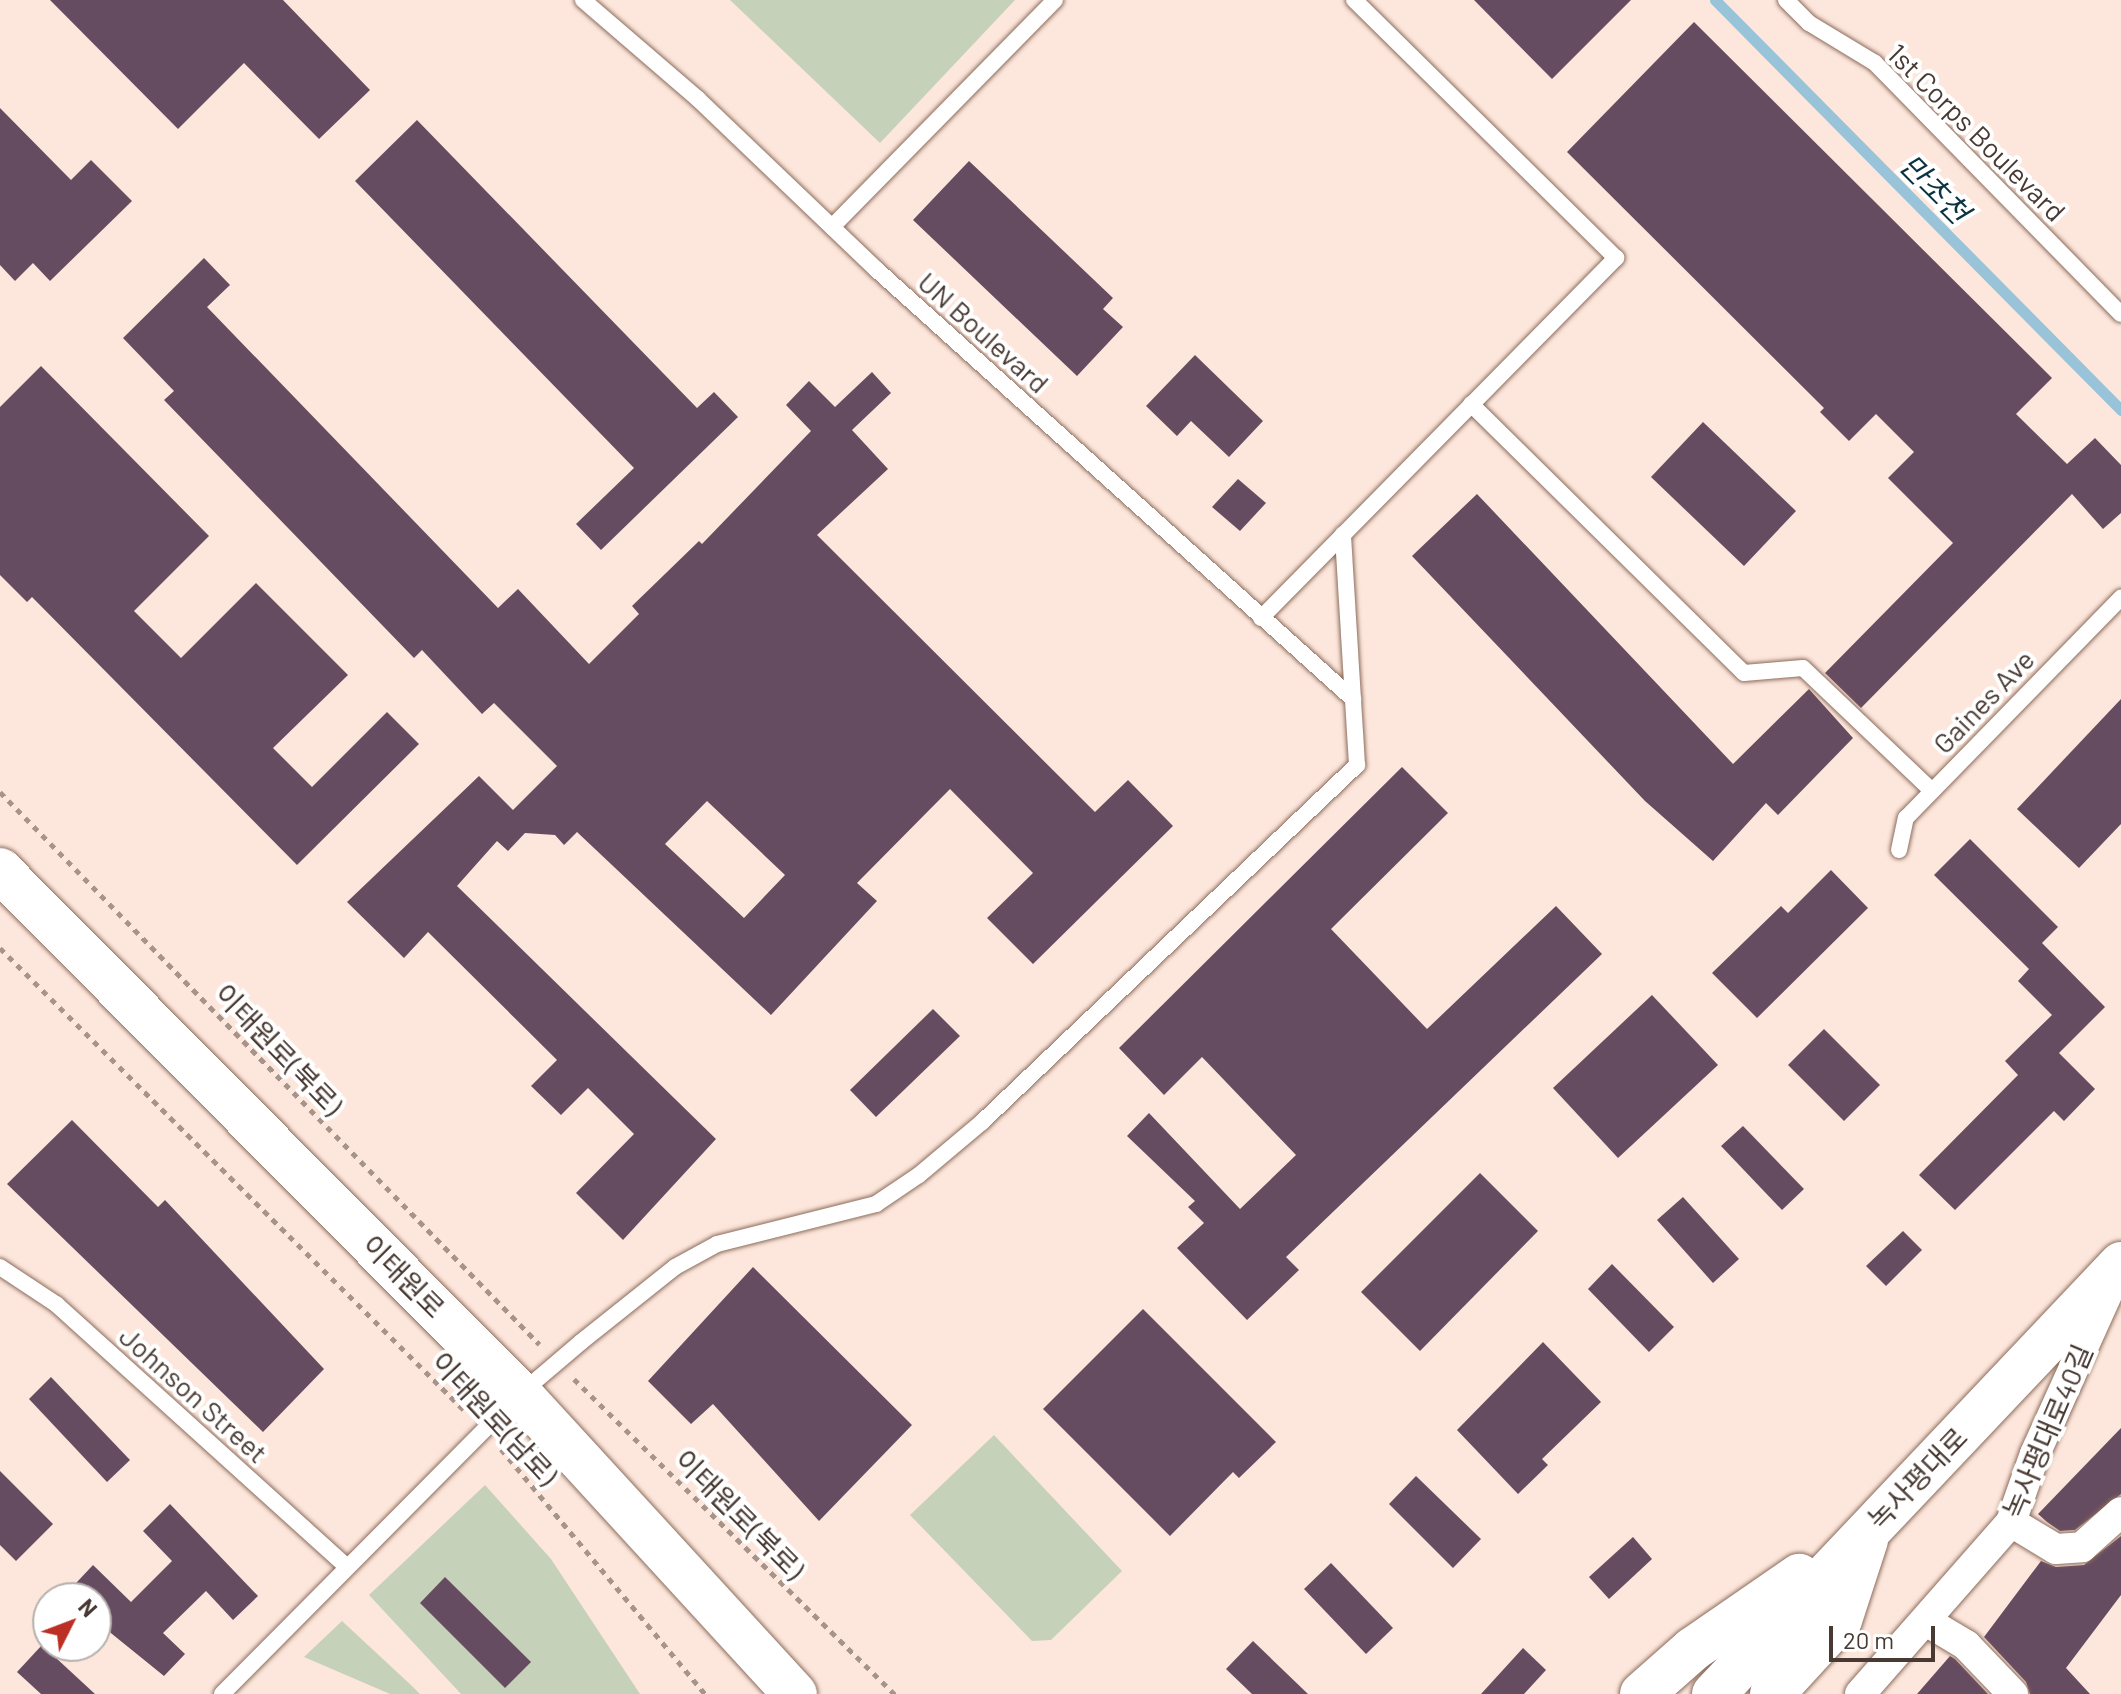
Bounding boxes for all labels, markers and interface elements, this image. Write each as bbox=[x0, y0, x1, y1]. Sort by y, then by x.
street label: 1st Corps Boulevard bbox=[1881, 36, 2073, 228]
water label: 만초천 bbox=[1893, 146, 1977, 230]
street label: UN Boulevard bbox=[912, 265, 1056, 399]
street label: Gaines Ave bbox=[1925, 642, 2041, 760]
street label: 이태원로(북로) bbox=[208, 976, 350, 1122]
street label: 이태원로 bbox=[356, 1228, 452, 1324]
street label: Johnson Street bbox=[113, 1319, 275, 1469]
street label: 녹사평대로40길 bbox=[1995, 1339, 2099, 1523]
street label: 이태원로(남로) bbox=[425, 1345, 565, 1491]
street label: 녹사평대로 bbox=[1860, 1420, 1974, 1536]
street label: 이태원로(북로) bbox=[668, 1442, 812, 1586]
north arrow bbox=[32, 1582, 112, 1662]
text: N bbox=[74, 1593, 103, 1621]
scale bar bbox=[1833, 1610, 1939, 1660]
text: 20 m bbox=[1843, 1625, 1894, 1654]

